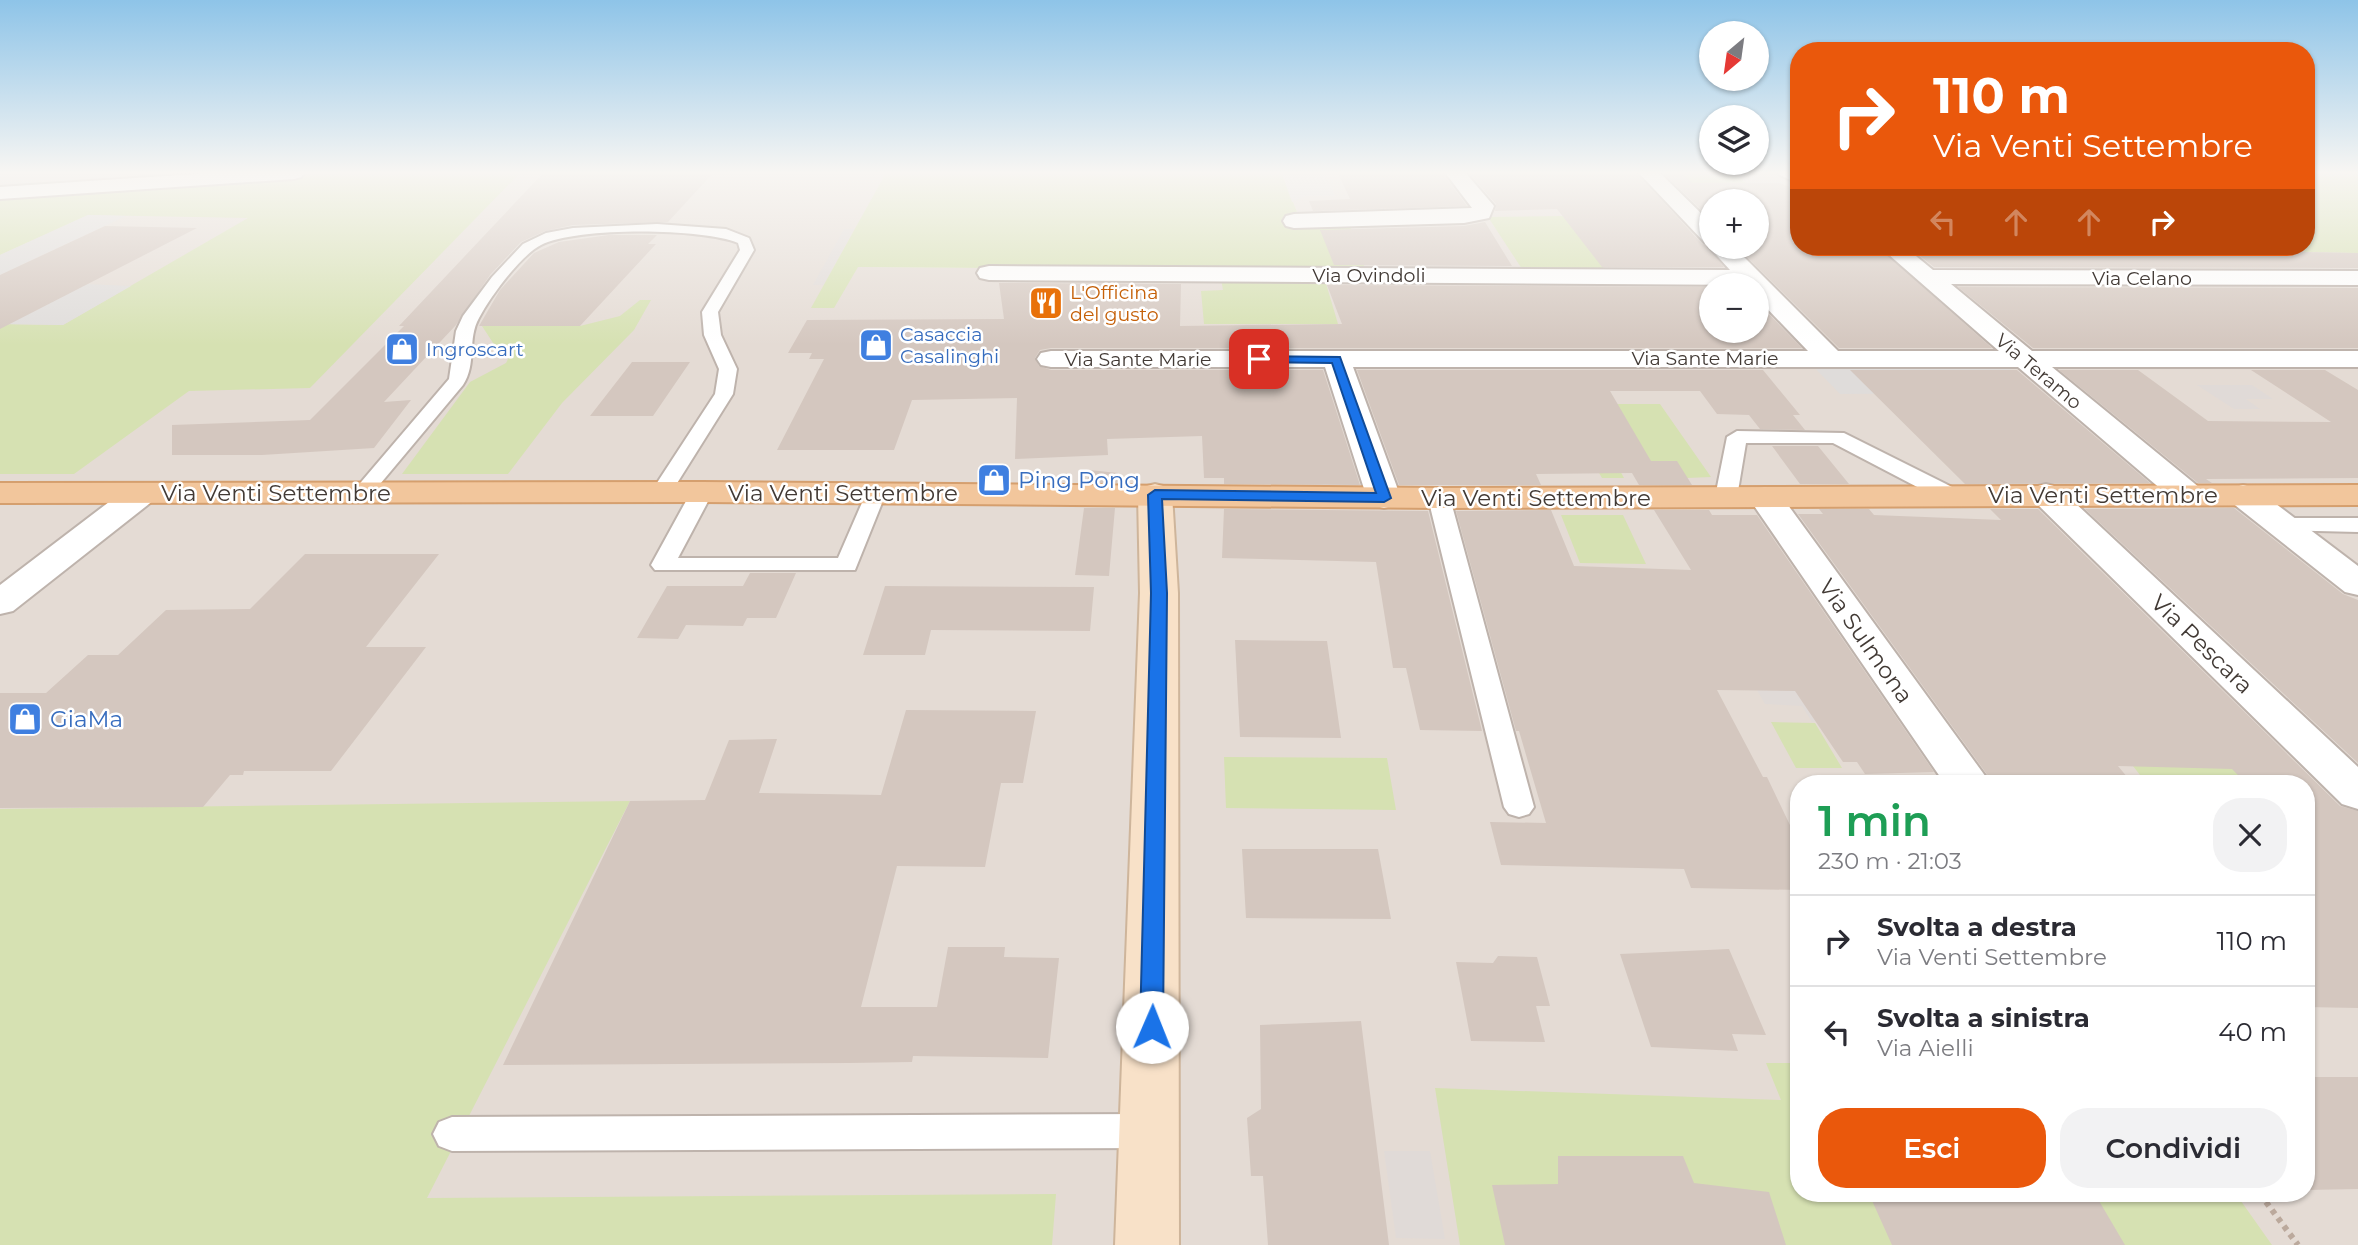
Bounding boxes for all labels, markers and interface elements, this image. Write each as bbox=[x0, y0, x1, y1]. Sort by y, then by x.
north arrow bbox=[1699, 21, 1769, 91]
map controls bbox=[1699, 21, 1769, 343]
text: 110 m bbox=[1933, 66, 2070, 125]
icon: right bbox=[1818, 70, 1909, 161]
button: layers bbox=[1699, 105, 1769, 175]
text: Via Venti Settembre bbox=[1933, 126, 2253, 165]
button: + bbox=[1699, 189, 1769, 259]
icon: left bbox=[1924, 203, 1962, 241]
icon: ahead bbox=[1997, 203, 2035, 241]
icon: ahead bbox=[2070, 203, 2108, 241]
icon: right bbox=[2143, 203, 2181, 241]
street label: Via Ovindoli bbox=[1312, 264, 1426, 287]
street label: Via Celano bbox=[2092, 267, 2192, 290]
button: − bbox=[1699, 273, 1769, 343]
place label: L'Officina del gusto bbox=[1070, 281, 1159, 326]
restaurant icon: L'Officina del gusto bbox=[1027, 284, 1065, 322]
place label: Casaccia Casalinghi bbox=[900, 323, 999, 368]
shop icon: Casaccia Casalinghi bbox=[857, 326, 895, 364]
pin bbox=[1229, 329, 1289, 389]
street label: Via Teramo bbox=[1991, 329, 2087, 414]
shop icon: Ingroscart bbox=[383, 330, 421, 368]
place label: Ingroscart bbox=[426, 338, 524, 361]
icon: arrive bbox=[1240, 340, 1278, 378]
street label: Via Sante Marie bbox=[1631, 347, 1779, 370]
street label: Via Sante Marie bbox=[1064, 348, 1212, 371]
shop icon: Ping Pong bbox=[975, 461, 1013, 499]
place label: Ping Pong bbox=[1018, 466, 1140, 494]
street label: Via Venti Settembre bbox=[161, 479, 391, 507]
street label: Via Venti Settembre bbox=[728, 479, 958, 507]
street label: Via Venti Settembre bbox=[1988, 481, 2218, 509]
street label: Via Venti Settembre bbox=[1421, 484, 1651, 512]
street label: Via Sulmona bbox=[1813, 574, 1919, 708]
street label: Via Pescara bbox=[2145, 588, 2259, 700]
shop icon: GiaMa bbox=[6, 700, 44, 738]
place label: GiaMa bbox=[50, 705, 123, 733]
text: 1 min bbox=[1818, 795, 1931, 847]
button: close bbox=[2213, 798, 2287, 872]
text: 230 m · 21:03 bbox=[1818, 847, 1962, 875]
text: Svolta a destra bbox=[1877, 911, 2077, 943]
icon: right bbox=[1818, 922, 1856, 960]
text: 110 m bbox=[2217, 925, 2287, 957]
text: Via Venti Settembre bbox=[1877, 943, 2107, 971]
position arrow bbox=[1115, 990, 1189, 1064]
text: Svolta a sinistra bbox=[1877, 1002, 2090, 1034]
icon: left bbox=[1818, 1013, 1856, 1051]
text: 40 m bbox=[2218, 1016, 2287, 1048]
text: Via Aielli bbox=[1877, 1034, 1974, 1062]
button: Esci bbox=[1818, 1108, 2046, 1188]
button: Condividi bbox=[2060, 1108, 2287, 1188]

